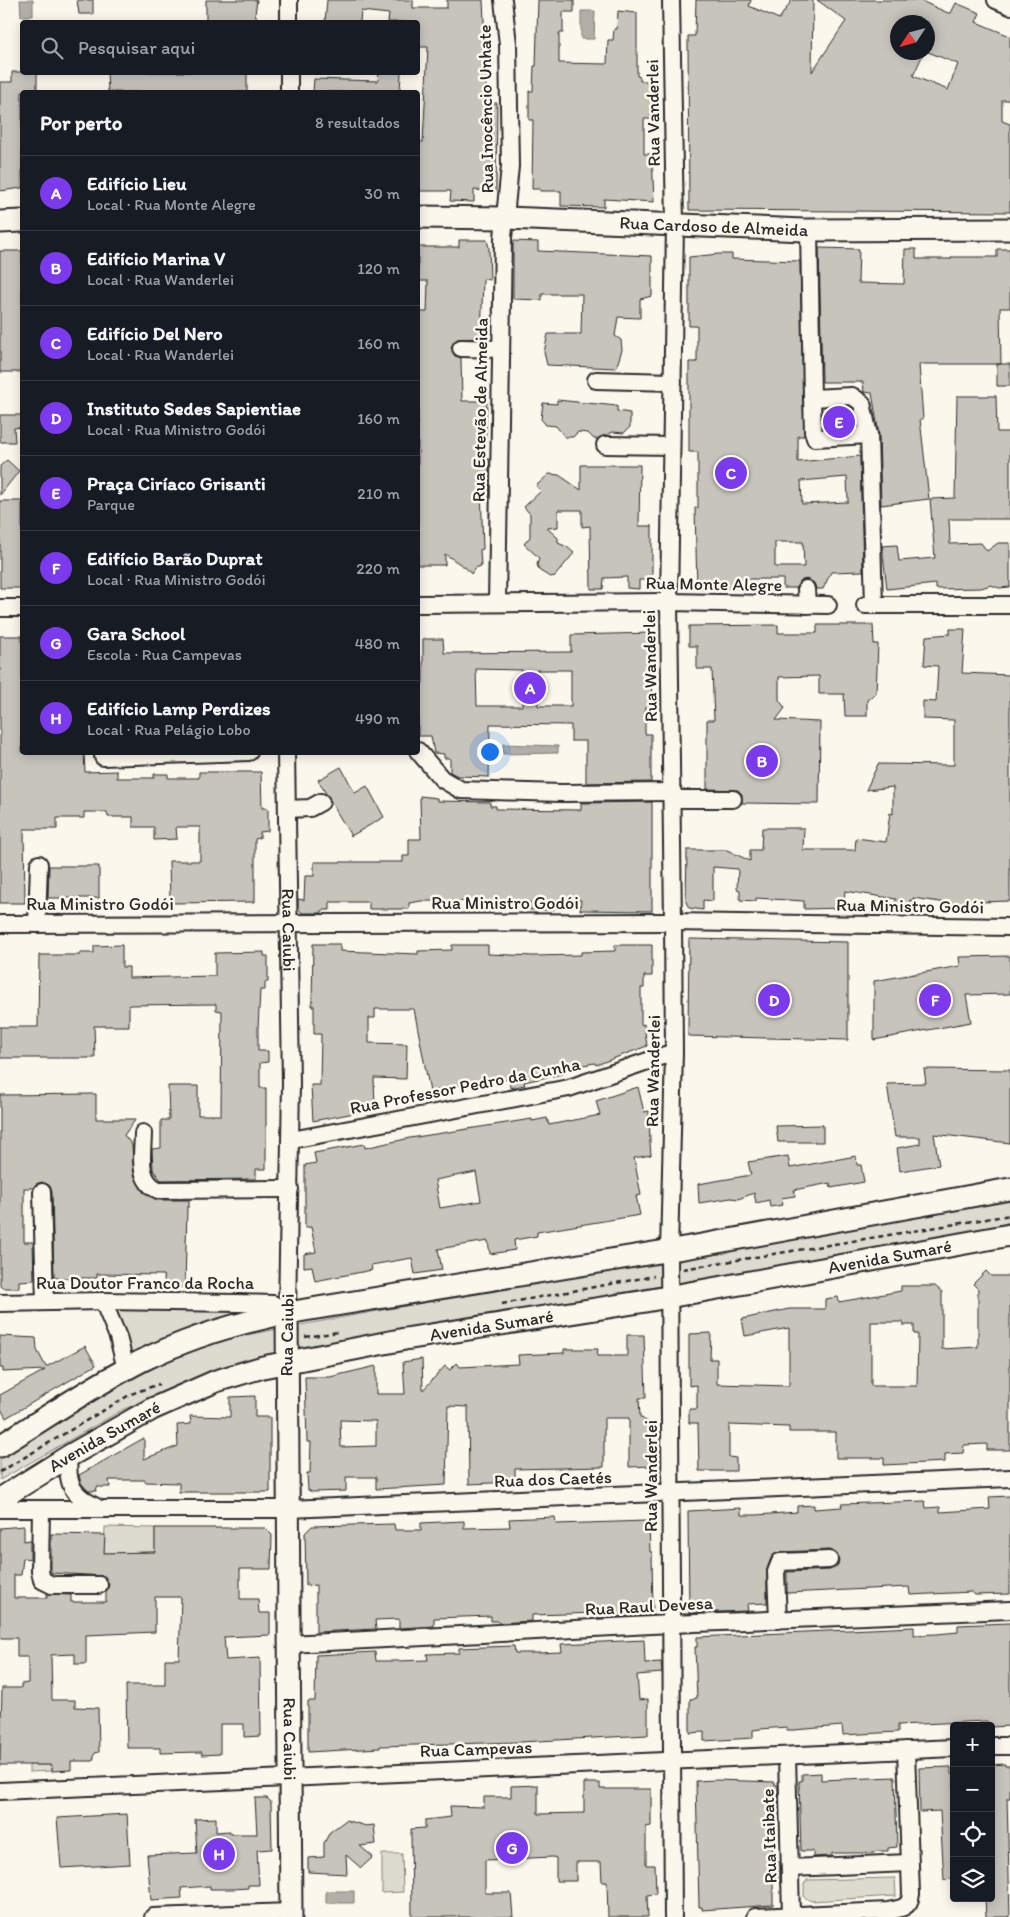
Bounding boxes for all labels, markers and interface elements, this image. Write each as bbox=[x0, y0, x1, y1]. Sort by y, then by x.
north arrow bbox=[890, 15, 935, 60]
search box bbox=[20, 20, 420, 75]
street label: Rua Inocêncio Unhate bbox=[474, 24, 498, 194]
icon: search bbox=[38, 34, 66, 62]
text: Pesquisar aqui bbox=[78, 36, 195, 59]
street label: Rua Vanderlei bbox=[641, 59, 665, 167]
text: Por perto bbox=[40, 110, 122, 135]
text: 8 resultados bbox=[315, 113, 400, 132]
text: Edifício Lieu bbox=[87, 172, 187, 195]
text: A bbox=[51, 184, 61, 203]
text: 30 m bbox=[364, 184, 400, 203]
text: Local · Rua Monte Alegre bbox=[87, 195, 256, 214]
street label: Rua Cardoso de Almeida bbox=[619, 212, 809, 241]
text: Edifício Marina V bbox=[87, 247, 225, 270]
text: B bbox=[51, 259, 61, 278]
text: 120 m bbox=[357, 259, 400, 278]
text: Local · Rua Wanderlei bbox=[87, 270, 234, 289]
street label: Rua Estevão de Almeida bbox=[467, 317, 493, 502]
text: Edifício Del Nero bbox=[87, 322, 223, 345]
text: C bbox=[51, 334, 61, 353]
text: 160 m bbox=[357, 334, 400, 353]
text: Local · Rua Wanderlei bbox=[87, 345, 234, 364]
text: Instituto Sedes Sapientiae bbox=[87, 397, 301, 420]
pin: E bbox=[823, 403, 855, 441]
text: D bbox=[51, 409, 61, 428]
text: 160 m bbox=[357, 409, 400, 428]
text: Local · Rua Ministro Godói bbox=[87, 420, 266, 439]
pin: C bbox=[715, 454, 747, 492]
text: Praça Ciríaco Grisanti bbox=[87, 472, 266, 495]
text: E bbox=[52, 484, 60, 503]
text: 210 m bbox=[357, 484, 400, 503]
text: Parque bbox=[87, 495, 135, 514]
text: Edifício Barão Duprat bbox=[87, 547, 263, 570]
text: F bbox=[52, 559, 60, 578]
text: 220 m bbox=[356, 559, 400, 578]
text: Local · Rua Ministro Godói bbox=[87, 570, 266, 589]
street label: Rua Monte Alegre bbox=[645, 572, 783, 596]
street label: Rua Wanderlei bbox=[638, 610, 662, 722]
text: Gara School bbox=[87, 622, 185, 645]
text: G bbox=[50, 634, 62, 653]
text: 480 m bbox=[355, 634, 400, 653]
text: Escola · Rua Campevas bbox=[87, 645, 242, 664]
pin: A bbox=[514, 669, 546, 707]
text: Edifício Lamp Perdizes bbox=[87, 697, 271, 720]
text: H bbox=[50, 709, 62, 728]
text: 490 m bbox=[355, 709, 400, 728]
text: Local · Rua Pelágio Lobo bbox=[87, 720, 251, 739]
your location bbox=[477, 739, 503, 765]
pin: B bbox=[746, 742, 778, 780]
street label: Rua Caiubi bbox=[277, 888, 300, 972]
street label: Rua Ministro Godói bbox=[431, 892, 579, 914]
street label: Rua Ministro Godói bbox=[26, 893, 174, 915]
street label: Rua Ministro Godói bbox=[836, 894, 984, 918]
pin: D bbox=[758, 981, 790, 1019]
pin: F bbox=[919, 981, 951, 1019]
street label: Rua Wanderlei bbox=[641, 1015, 665, 1127]
street label: Rua Professor Pedro da Cunha bbox=[348, 1053, 583, 1119]
street label: Avenida Sumaré bbox=[826, 1235, 953, 1279]
street label: Rua Doutor Franco da Rocha bbox=[36, 1272, 255, 1294]
street label: Rua Caiubi bbox=[275, 1293, 299, 1377]
street label: Avenida Sumaré bbox=[428, 1305, 555, 1346]
street label: Avenida Sumaré bbox=[45, 1396, 164, 1477]
street label: Rua Wanderlei bbox=[640, 1420, 662, 1532]
street label: Rua dos Caetés bbox=[494, 1466, 612, 1492]
street label: Rua Raul Devesa bbox=[584, 1592, 714, 1620]
street label: Rua Caiubi bbox=[279, 1697, 301, 1781]
map controls bbox=[950, 1722, 995, 1902]
button: + bbox=[950, 1722, 995, 1767]
street label: Rua Campevas bbox=[419, 1736, 533, 1762]
button: − bbox=[950, 1767, 995, 1812]
street label: Rua Itaibate bbox=[756, 1788, 782, 1884]
button: locate bbox=[950, 1812, 995, 1857]
pin: G bbox=[496, 1829, 528, 1867]
pin: H bbox=[203, 1835, 235, 1873]
button: layers bbox=[950, 1857, 995, 1902]

